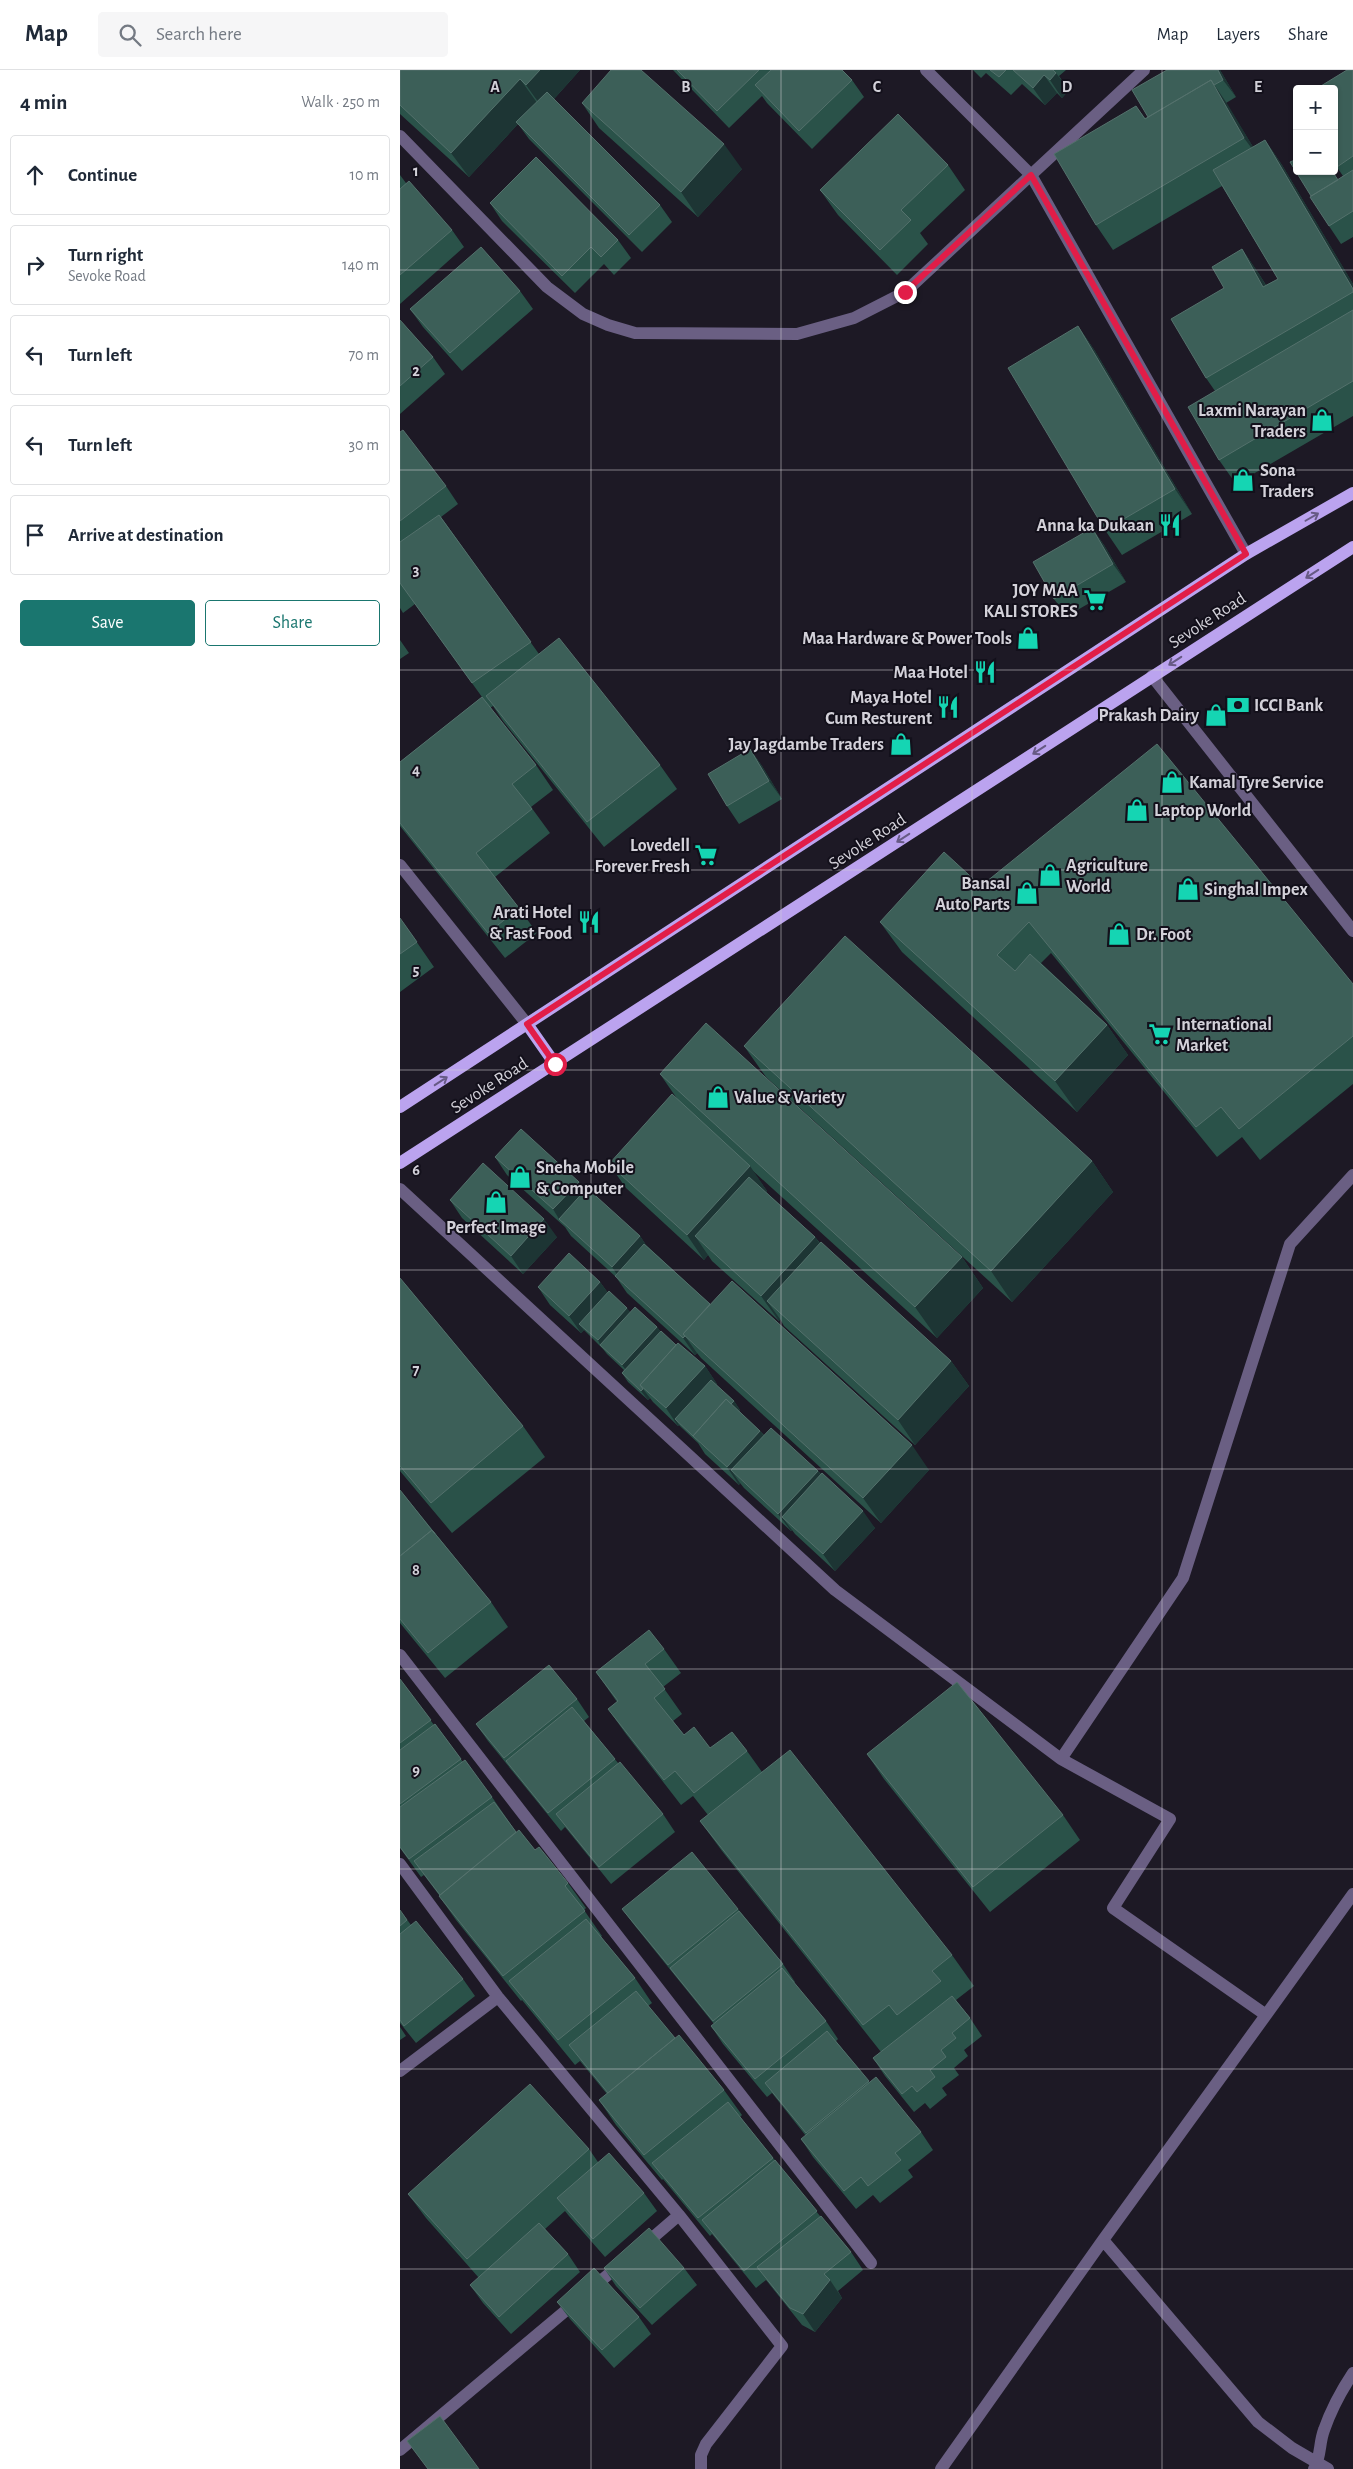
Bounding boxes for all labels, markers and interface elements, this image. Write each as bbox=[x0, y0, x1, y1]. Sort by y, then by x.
search box bbox=[98, 12, 448, 57]
icon: search bbox=[116, 21, 144, 49]
text: Map bbox=[25, 22, 68, 46]
text: Search here bbox=[156, 25, 242, 44]
text: Map bbox=[1157, 26, 1188, 44]
text: Layers bbox=[1216, 26, 1260, 44]
text: Share bbox=[1288, 26, 1328, 44]
text: A bbox=[490, 79, 500, 95]
text: B bbox=[681, 79, 691, 95]
text: C bbox=[873, 79, 882, 95]
text: D bbox=[1062, 79, 1073, 95]
text: E bbox=[1254, 79, 1262, 95]
map controls bbox=[1293, 85, 1338, 175]
button: + bbox=[1293, 85, 1338, 130]
text: 4 min bbox=[20, 92, 67, 113]
text: Walk · 250 m bbox=[301, 94, 380, 110]
button: − bbox=[1293, 130, 1338, 175]
icon: ahead bbox=[21, 161, 49, 189]
text: 1 bbox=[413, 163, 419, 179]
text: Continue bbox=[68, 166, 137, 185]
text: 10 m bbox=[350, 167, 379, 183]
text: Turn right bbox=[68, 246, 143, 265]
icon: right bbox=[21, 251, 49, 279]
text: 140 m bbox=[342, 257, 379, 273]
text: Sevoke Road bbox=[68, 268, 146, 284]
route end bbox=[894, 281, 917, 304]
icon: left bbox=[21, 341, 49, 369]
text: Turn left bbox=[68, 346, 132, 365]
text: 70 m bbox=[348, 347, 379, 363]
text: 2 bbox=[412, 363, 420, 379]
place label: Laxmi Narayan Traders bbox=[1198, 402, 1306, 441]
shop icon: Laxmi Narayan Traders bbox=[1309, 407, 1335, 433]
icon: left bbox=[21, 431, 49, 459]
text: Turn left bbox=[68, 436, 132, 455]
text: 30 m bbox=[349, 437, 379, 453]
place label: Sona Traders bbox=[1260, 462, 1314, 501]
shop icon: Sona Traders bbox=[1230, 467, 1256, 493]
restaurant icon: Anna ka Dukaan bbox=[1157, 512, 1183, 538]
one-way arrow bbox=[1304, 512, 1319, 522]
place label: Anna ka Dukaan bbox=[1036, 517, 1154, 535]
icon: arrive bbox=[21, 521, 49, 549]
text: Arrive at destination bbox=[68, 526, 224, 545]
text: 3 bbox=[413, 562, 420, 578]
one-way arrow bbox=[1305, 568, 1319, 579]
place label: JOY MAA KALI STORES bbox=[983, 582, 1078, 621]
supermarket icon: JOY MAA KALI STORES bbox=[1082, 587, 1108, 613]
street label: Sevoke Road bbox=[1166, 589, 1249, 652]
button: Save bbox=[20, 600, 195, 646]
button: Share bbox=[205, 600, 380, 646]
shop icon: Maa Hardware & Power Tools bbox=[1015, 625, 1041, 651]
place label: Maa Hardware & Power Tools bbox=[802, 630, 1012, 648]
one-way arrow bbox=[1169, 657, 1183, 667]
restaurant icon: Maa Hotel bbox=[972, 659, 998, 685]
place label: Maa Hotel bbox=[894, 664, 968, 682]
place label: Maya Hotel Cum Resturent bbox=[825, 689, 932, 728]
bank icon: ICCI Bank bbox=[1225, 692, 1251, 718]
restaurant icon: Maya Hotel Cum Resturent bbox=[935, 694, 961, 720]
place label: ICCI Bank bbox=[1254, 697, 1323, 715]
shop icon: Prakash Dairy bbox=[1203, 702, 1229, 728]
place label: Prakash Dairy bbox=[1098, 707, 1200, 725]
shop icon: Jay Jagdambe Traders bbox=[888, 731, 914, 757]
place label: Jay Jagdambe Traders bbox=[729, 736, 884, 754]
one-way arrow bbox=[1032, 745, 1046, 755]
text: 4 bbox=[412, 762, 420, 778]
shop icon: Kamal Tyre Service bbox=[1159, 769, 1185, 795]
place label: Kamal Tyre Service bbox=[1189, 774, 1324, 792]
shop icon: Laptop World bbox=[1124, 797, 1150, 823]
place label: Laptop World bbox=[1154, 802, 1252, 820]
street label: Sevoke Road bbox=[826, 810, 909, 873]
one-way arrow bbox=[896, 834, 910, 844]
place label: Lovedell Forever Fresh bbox=[594, 837, 690, 876]
supermarket icon: Lovedell Forever Fresh bbox=[693, 842, 719, 868]
place label: Agriculture World bbox=[1066, 857, 1148, 896]
shop icon: Agriculture World bbox=[1037, 862, 1063, 888]
place label: Bansal Auto Parts bbox=[935, 875, 1010, 914]
shop icon: Singhal Impex bbox=[1175, 876, 1201, 902]
shop icon: Bansal Auto Parts bbox=[1014, 880, 1040, 906]
place label: Singhal Impex bbox=[1204, 881, 1308, 899]
place label: Arati Hotel & Fast Food bbox=[489, 904, 573, 943]
restaurant icon: Arati Hotel & Fast Food bbox=[576, 909, 602, 935]
shop icon: Dr. Foot bbox=[1106, 921, 1132, 947]
place label: Dr. Foot bbox=[1136, 926, 1191, 944]
text: 5 bbox=[413, 962, 420, 978]
place label: International Market bbox=[1176, 1016, 1272, 1055]
supermarket icon: International Market bbox=[1147, 1021, 1173, 1047]
route start bbox=[544, 1053, 567, 1076]
street label: Sevoke Road bbox=[448, 1054, 531, 1117]
one-way arrow bbox=[433, 1076, 447, 1086]
shop icon: Value & Variety bbox=[705, 1084, 731, 1110]
place label: Value & Variety bbox=[734, 1089, 846, 1107]
place label: Sneha Mobile & Computer bbox=[536, 1159, 634, 1198]
text: 6 bbox=[412, 1162, 420, 1178]
shop icon: Sneha Mobile & Computer bbox=[507, 1164, 533, 1190]
shop icon: Perfect Image bbox=[483, 1189, 509, 1215]
place label: Perfect Image bbox=[446, 1219, 546, 1237]
text: 7 bbox=[413, 1362, 420, 1378]
text: 8 bbox=[412, 1562, 420, 1578]
text: 9 bbox=[412, 1762, 420, 1778]

